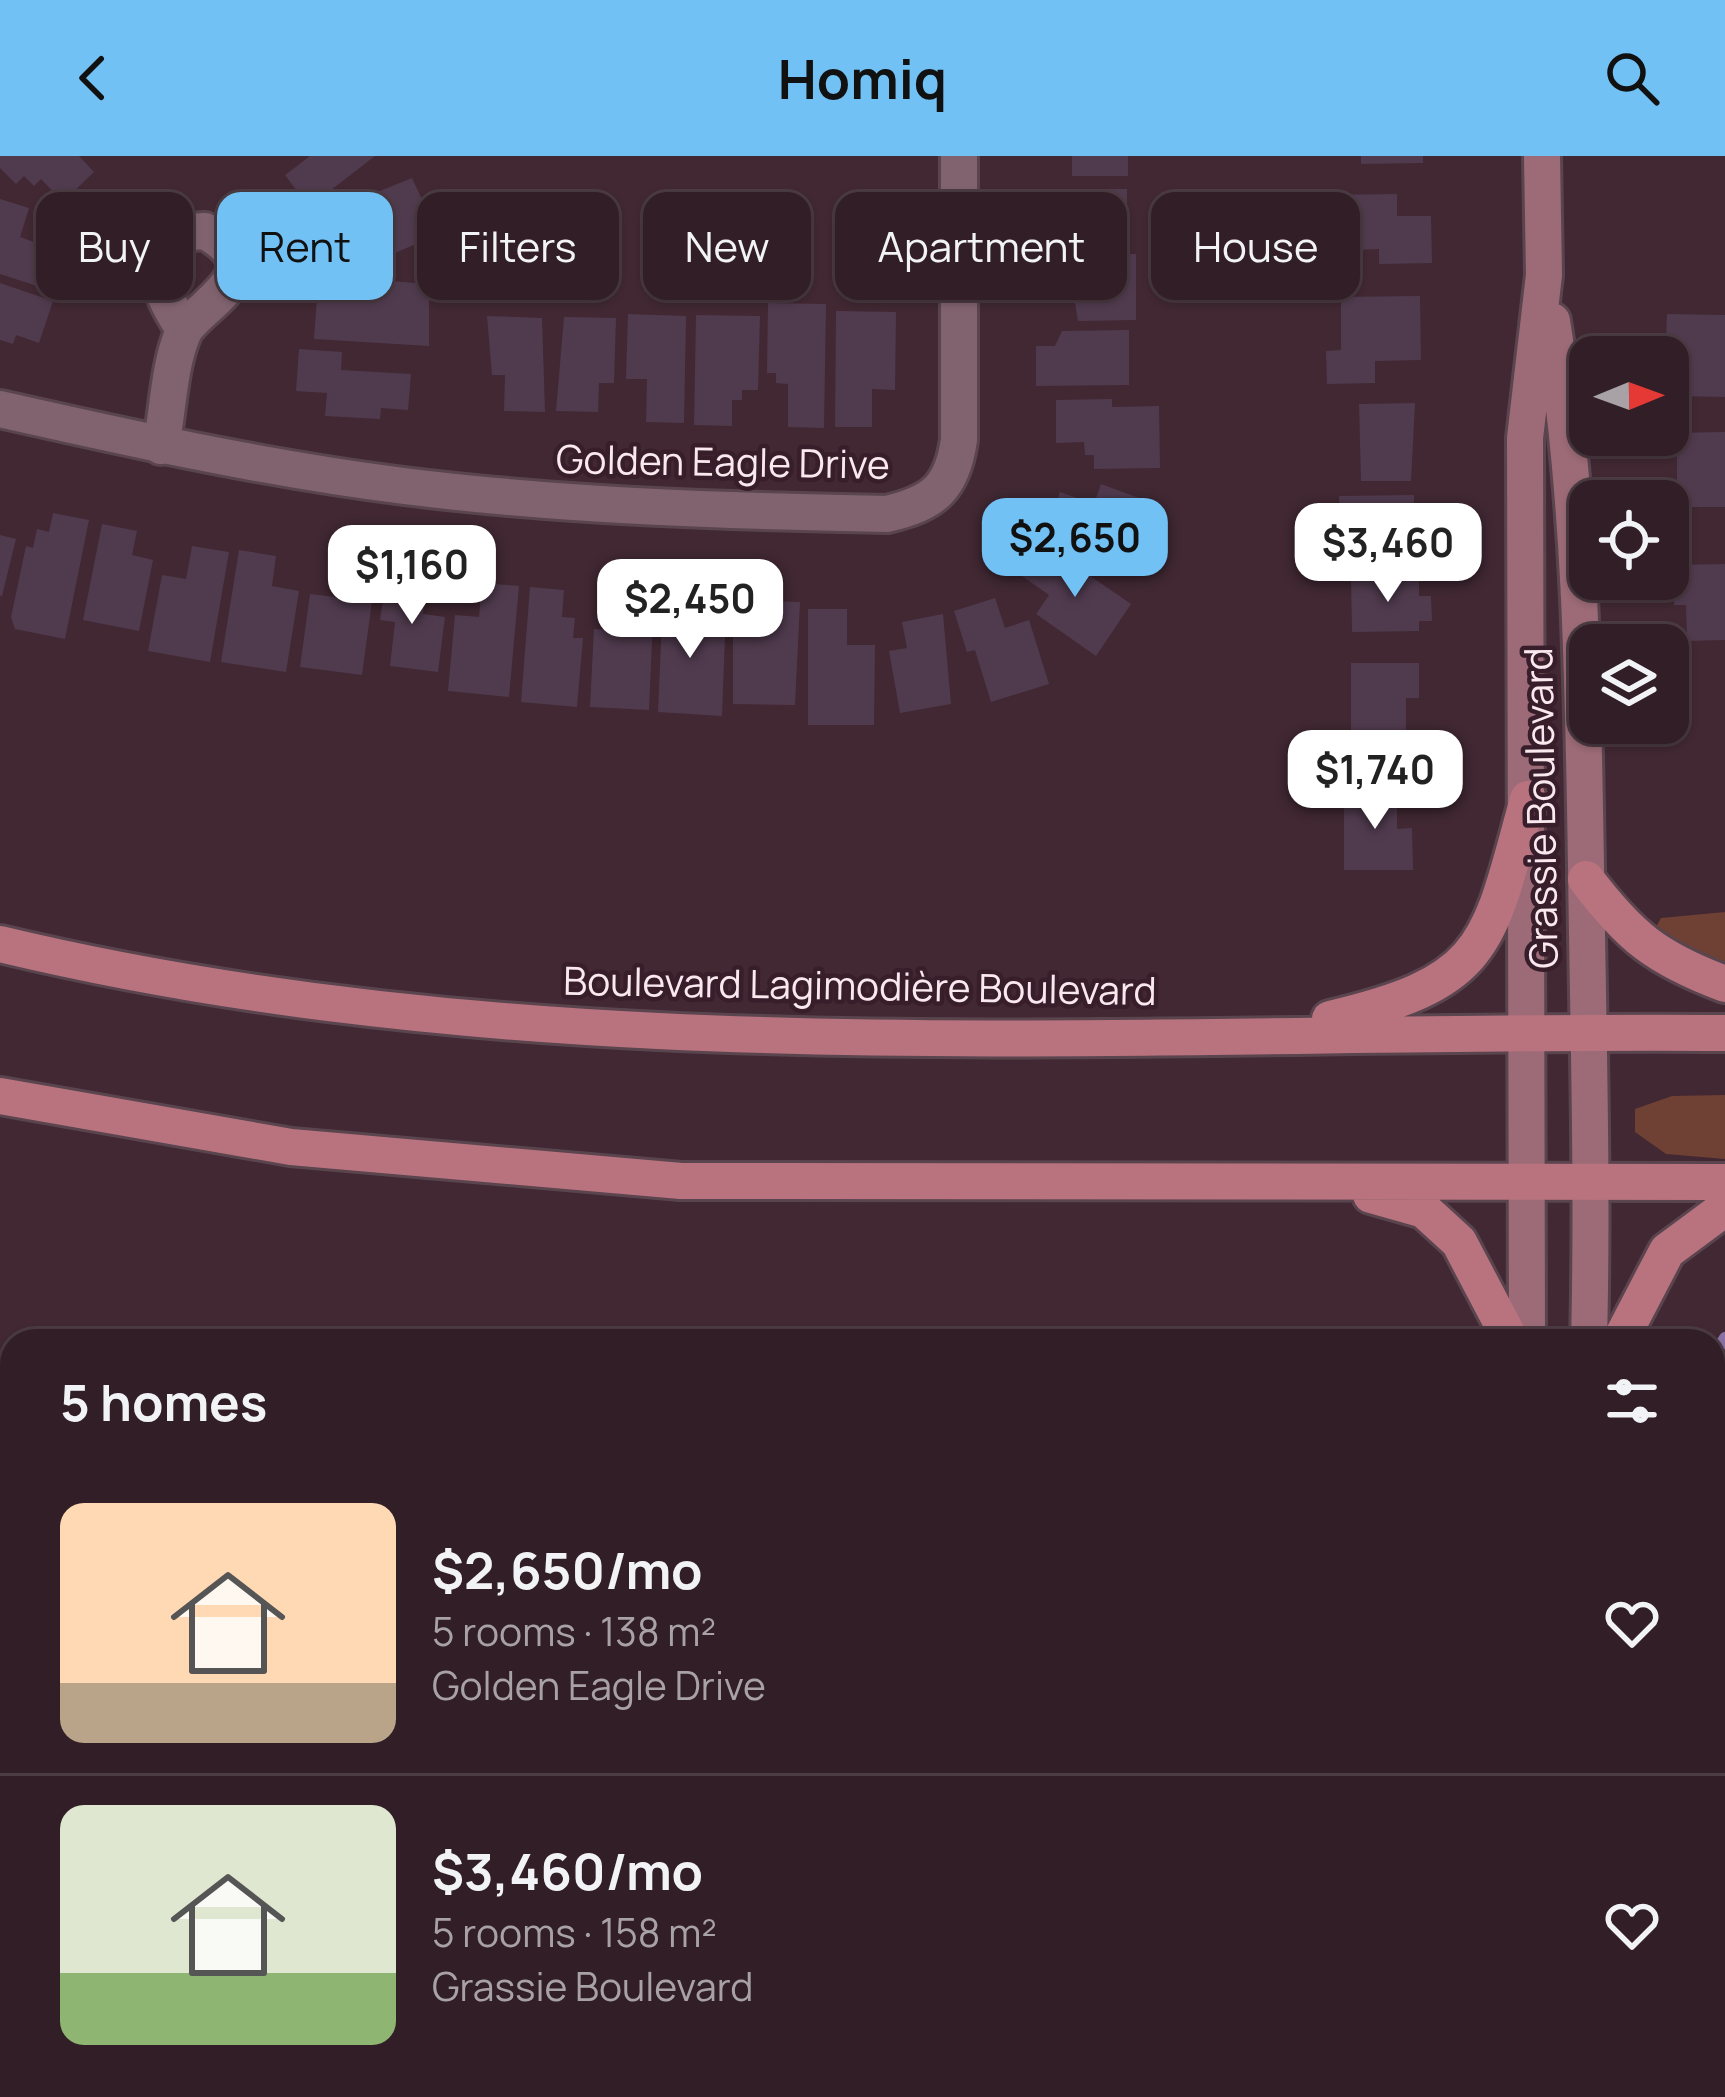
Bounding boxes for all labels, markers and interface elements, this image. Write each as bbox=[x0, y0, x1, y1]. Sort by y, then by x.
text: Homiq bbox=[778, 41, 947, 115]
icon: back bbox=[60, 45, 126, 111]
icon: search bbox=[1599, 45, 1665, 111]
chip: Buy bbox=[36, 192, 193, 300]
chip: Rent bbox=[217, 192, 393, 300]
chip: Filters bbox=[417, 192, 619, 300]
chip: New bbox=[643, 192, 811, 300]
chip: Apartment bbox=[835, 192, 1127, 300]
chip: House bbox=[1151, 192, 1360, 300]
north arrow bbox=[1569, 336, 1689, 456]
map controls bbox=[1569, 336, 1689, 744]
street label: Golden Eagle Drive bbox=[556, 431, 890, 491]
button: locate bbox=[1569, 480, 1689, 600]
pin: $2,650 bbox=[977, 498, 1173, 600]
pin: $3,460 bbox=[1290, 503, 1486, 605]
text: $2,650 bbox=[1009, 510, 1141, 564]
text: $3,460 bbox=[1322, 515, 1454, 569]
pin: $1,160 bbox=[314, 525, 510, 627]
text: $1,160 bbox=[355, 537, 469, 591]
pin: $2,450 bbox=[592, 559, 788, 661]
text: $2,450 bbox=[624, 571, 756, 625]
button: layers bbox=[1569, 624, 1689, 744]
street label: Grassie Boulevard bbox=[1510, 647, 1570, 969]
pin: $1,740 bbox=[1277, 730, 1473, 832]
text: $1,740 bbox=[1315, 742, 1435, 796]
street label: Boulevard Lagimodière Boulevard bbox=[563, 953, 1157, 1017]
text: 5 homes bbox=[60, 1367, 267, 1436]
icon: filters bbox=[1599, 1368, 1665, 1434]
text: $2,650/mo bbox=[432, 1535, 703, 1604]
icon: home bbox=[156, 1551, 300, 1695]
icon: heart bbox=[1599, 1590, 1665, 1656]
text: 5 rooms · 138 m² bbox=[432, 1604, 716, 1658]
text: Golden Eagle Drive bbox=[432, 1658, 766, 1712]
text: $3,460/mo bbox=[432, 1836, 703, 1905]
icon: home bbox=[156, 1853, 300, 1997]
icon: heart bbox=[1599, 1892, 1665, 1958]
text: 5 rooms · 158 m² bbox=[432, 1905, 717, 1959]
text: Grassie Boulevard bbox=[432, 1959, 753, 2013]

